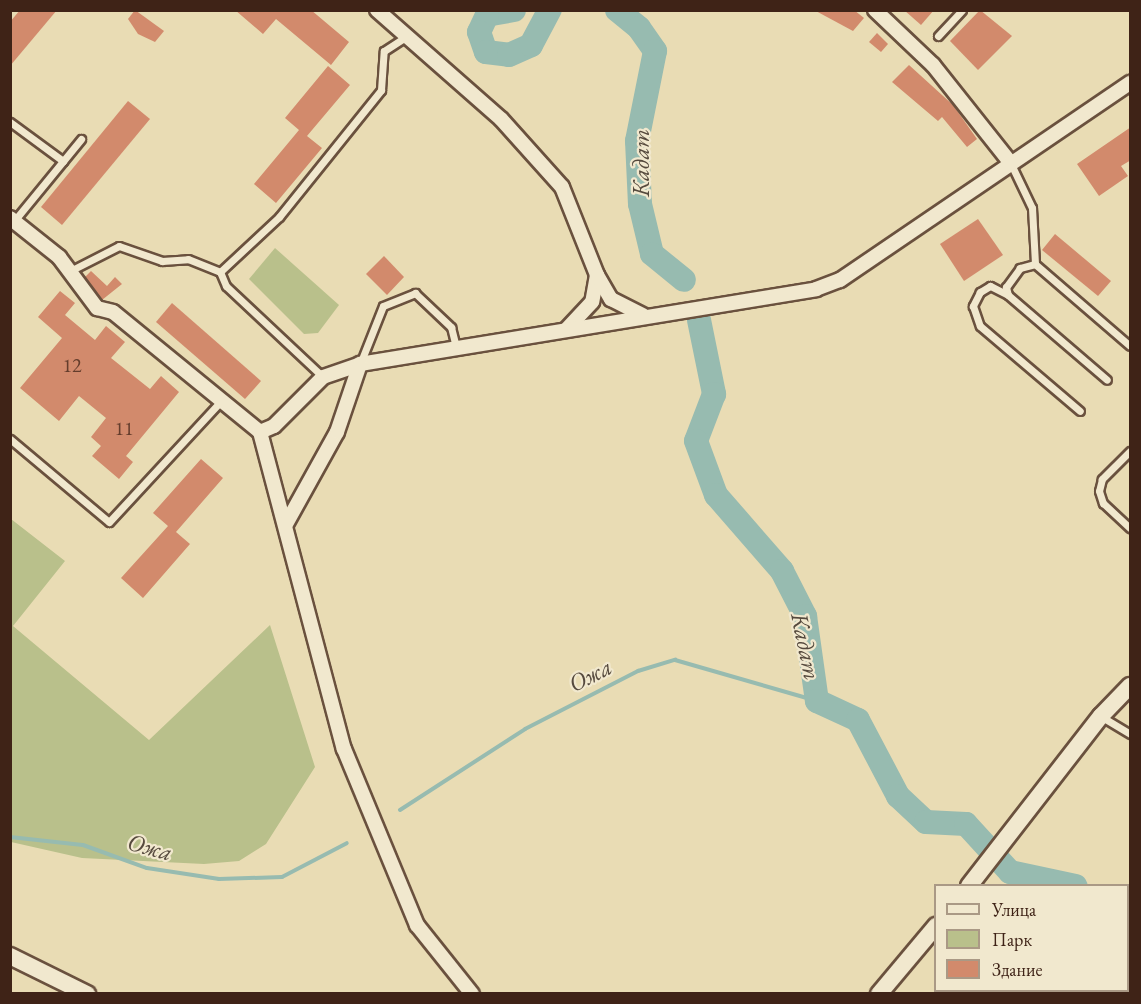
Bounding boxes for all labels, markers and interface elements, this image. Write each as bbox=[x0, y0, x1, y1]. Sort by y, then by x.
water label: Кадат bbox=[627, 129, 655, 197]
house number: 12 bbox=[62, 353, 82, 377]
house number: 11 bbox=[114, 416, 134, 440]
water label: Кадат bbox=[785, 610, 827, 682]
water label: Ожа bbox=[563, 652, 617, 698]
water label: Ожа bbox=[125, 827, 175, 867]
legend bbox=[934, 884, 1129, 992]
text: Улица bbox=[992, 898, 1036, 921]
text: Парк bbox=[992, 928, 1032, 951]
text: Здание bbox=[992, 958, 1042, 981]

